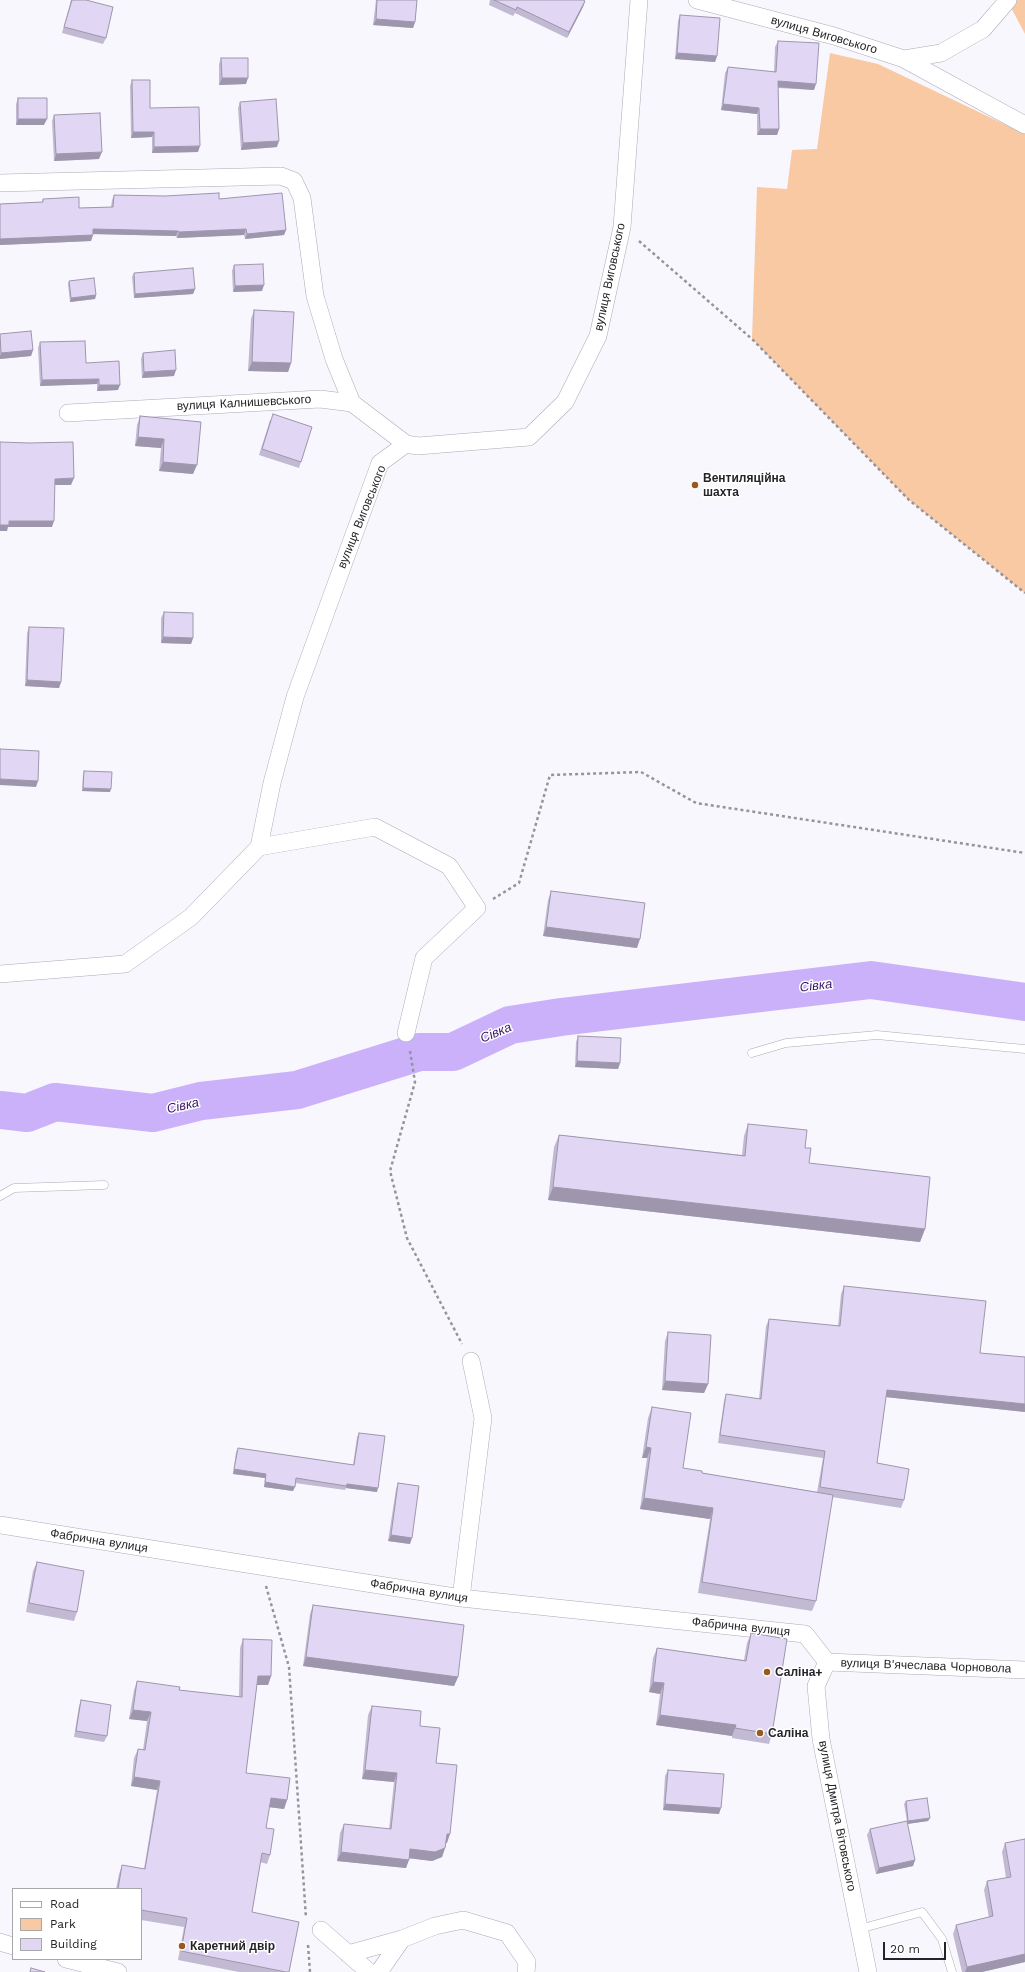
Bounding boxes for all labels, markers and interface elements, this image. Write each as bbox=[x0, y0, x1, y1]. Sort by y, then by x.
street label: вулиця Виговського bbox=[769, 13, 879, 57]
street label: вулиця Виговського bbox=[592, 222, 628, 332]
street label: вулиця Калнишевського bbox=[176, 392, 312, 414]
street label: вулиця Виговського bbox=[335, 463, 389, 571]
place label: Вентиляційна шахта bbox=[703, 471, 785, 499]
marker: Вентиляційна шахта bbox=[690, 480, 700, 490]
water label: Сівка bbox=[799, 976, 833, 996]
water label: Сівка bbox=[478, 1019, 514, 1047]
water label: Сівка bbox=[165, 1095, 201, 1117]
street label: Фабрична вулиця bbox=[49, 1526, 149, 1556]
street label: Фабрична вулиця bbox=[369, 1576, 469, 1606]
street label: Фабрична вулиця bbox=[691, 1615, 791, 1639]
street label: вулиця В'ячеслава Чорновола bbox=[840, 1656, 1012, 1676]
place label: Саліна+ bbox=[775, 1665, 823, 1679]
marker: Саліна+ bbox=[762, 1667, 772, 1677]
place label: Саліна bbox=[768, 1726, 808, 1740]
marker: Саліна bbox=[755, 1728, 765, 1738]
street label: вулиця Дмитра Вітовського bbox=[815, 1739, 859, 1893]
legend bbox=[12, 1888, 142, 1960]
text: Road bbox=[50, 1897, 79, 1911]
text: Park bbox=[50, 1917, 76, 1931]
scale bar bbox=[885, 1934, 948, 1960]
text: Building bbox=[50, 1937, 97, 1951]
place label: Каретний двір bbox=[190, 1939, 275, 1953]
marker: Каретний двір bbox=[177, 1941, 187, 1951]
text: 20 m bbox=[890, 1942, 920, 1956]

